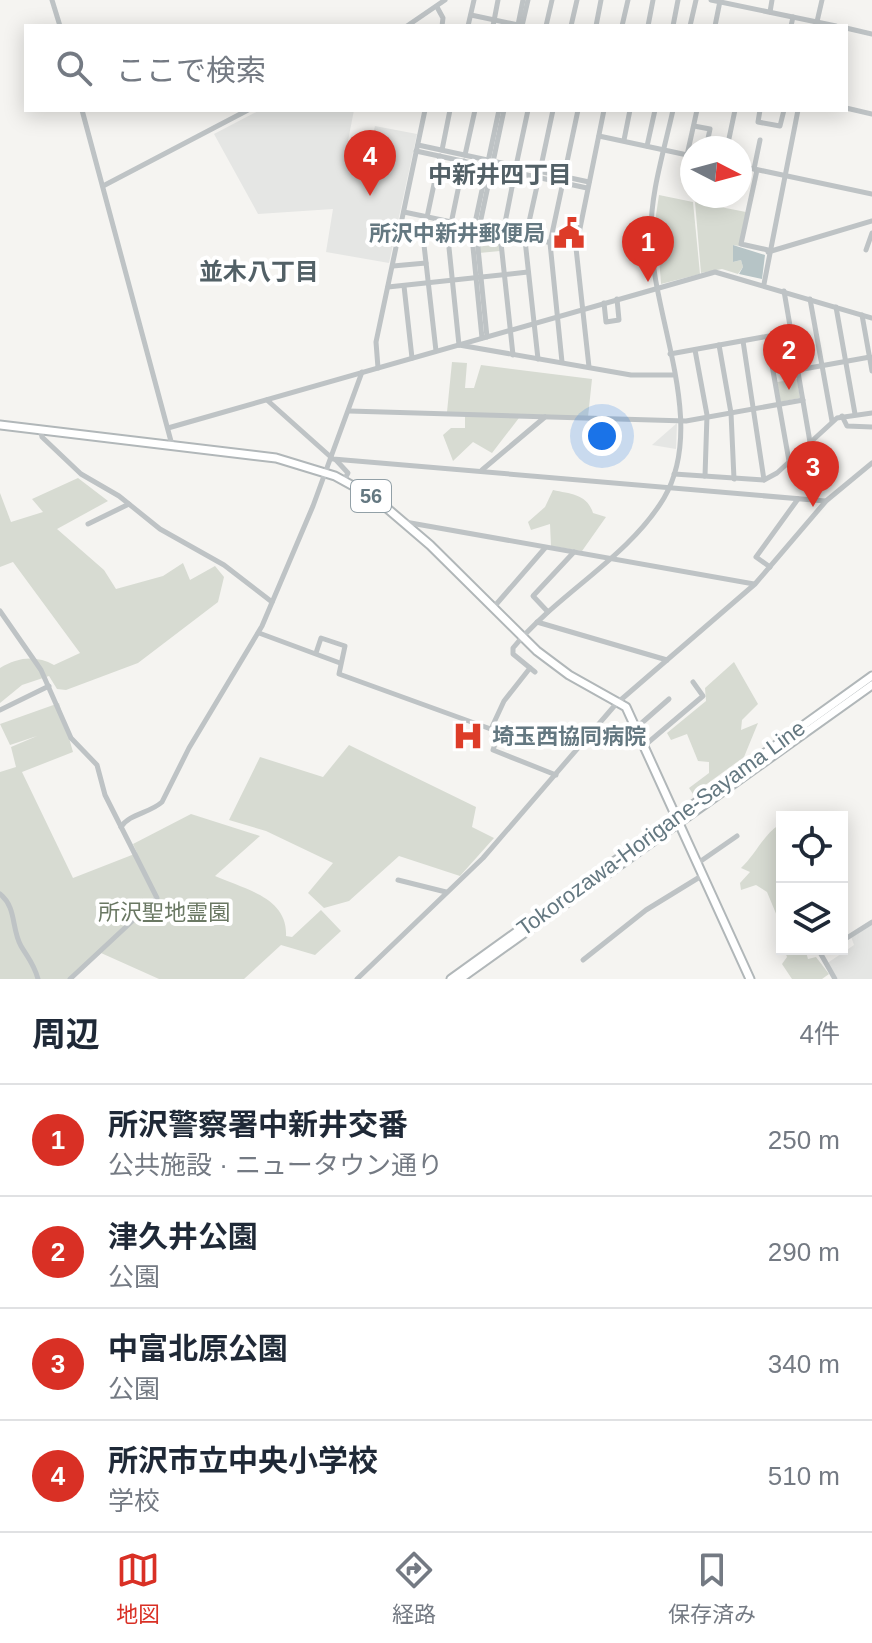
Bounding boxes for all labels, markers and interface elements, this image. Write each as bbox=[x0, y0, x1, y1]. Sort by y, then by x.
search box bbox=[24, 24, 848, 112]
icon: search bbox=[52, 46, 96, 90]
text: ここで検索 bbox=[116, 54, 266, 87]
pin: 4 bbox=[344, 130, 396, 196]
north arrow bbox=[680, 136, 752, 208]
district label: 中新井四丁目 bbox=[428, 161, 572, 188]
public building icon: 所沢中新井郵便局 bbox=[552, 216, 586, 250]
pin: 1 bbox=[622, 216, 674, 282]
place label: 所沢中新井郵便局 bbox=[369, 221, 545, 246]
district label: 並木八丁目 bbox=[199, 258, 319, 285]
pin: 2 bbox=[763, 324, 815, 390]
your location bbox=[582, 416, 622, 456]
pin: 3 bbox=[787, 441, 839, 507]
road number: 56 bbox=[351, 480, 391, 512]
street label: Tokorozawa-Horigane-Sayama Line bbox=[512, 715, 810, 941]
hospital icon: 埼玉西協同病院 bbox=[451, 719, 485, 753]
place label: 埼玉西協同病院 bbox=[492, 724, 646, 749]
map controls bbox=[776, 811, 848, 955]
button: locate bbox=[776, 811, 848, 883]
button: layers bbox=[776, 883, 848, 955]
park label: 所沢聖地霊園 bbox=[98, 900, 230, 925]
text: 周辺 bbox=[32, 1015, 100, 1053]
text: 4件 bbox=[800, 1019, 840, 1049]
text: 所沢警察署中新井交番 bbox=[108, 1108, 408, 1141]
text: 1 bbox=[51, 1125, 65, 1155]
text: 250 m bbox=[768, 1125, 840, 1155]
text: 公共施設 · ニュータウン通り bbox=[108, 1150, 443, 1180]
text: 津久井公園 bbox=[108, 1220, 258, 1253]
text: 2 bbox=[51, 1237, 65, 1267]
text: 290 m bbox=[768, 1237, 840, 1267]
text: 公園 bbox=[108, 1262, 160, 1292]
text: 中富北原公園 bbox=[108, 1332, 288, 1365]
text: 3 bbox=[51, 1349, 65, 1379]
text: 340 m bbox=[768, 1349, 840, 1379]
text: 公園 bbox=[108, 1374, 160, 1404]
text: 所沢市立中央小学校 bbox=[108, 1444, 378, 1477]
text: 4 bbox=[51, 1461, 65, 1491]
text: 510 m bbox=[768, 1461, 840, 1491]
text: 学校 bbox=[108, 1486, 160, 1516]
tab: 地図 bbox=[116, 1548, 160, 1628]
tab: 経路 bbox=[392, 1548, 436, 1628]
tab: 保存済み bbox=[668, 1548, 756, 1628]

